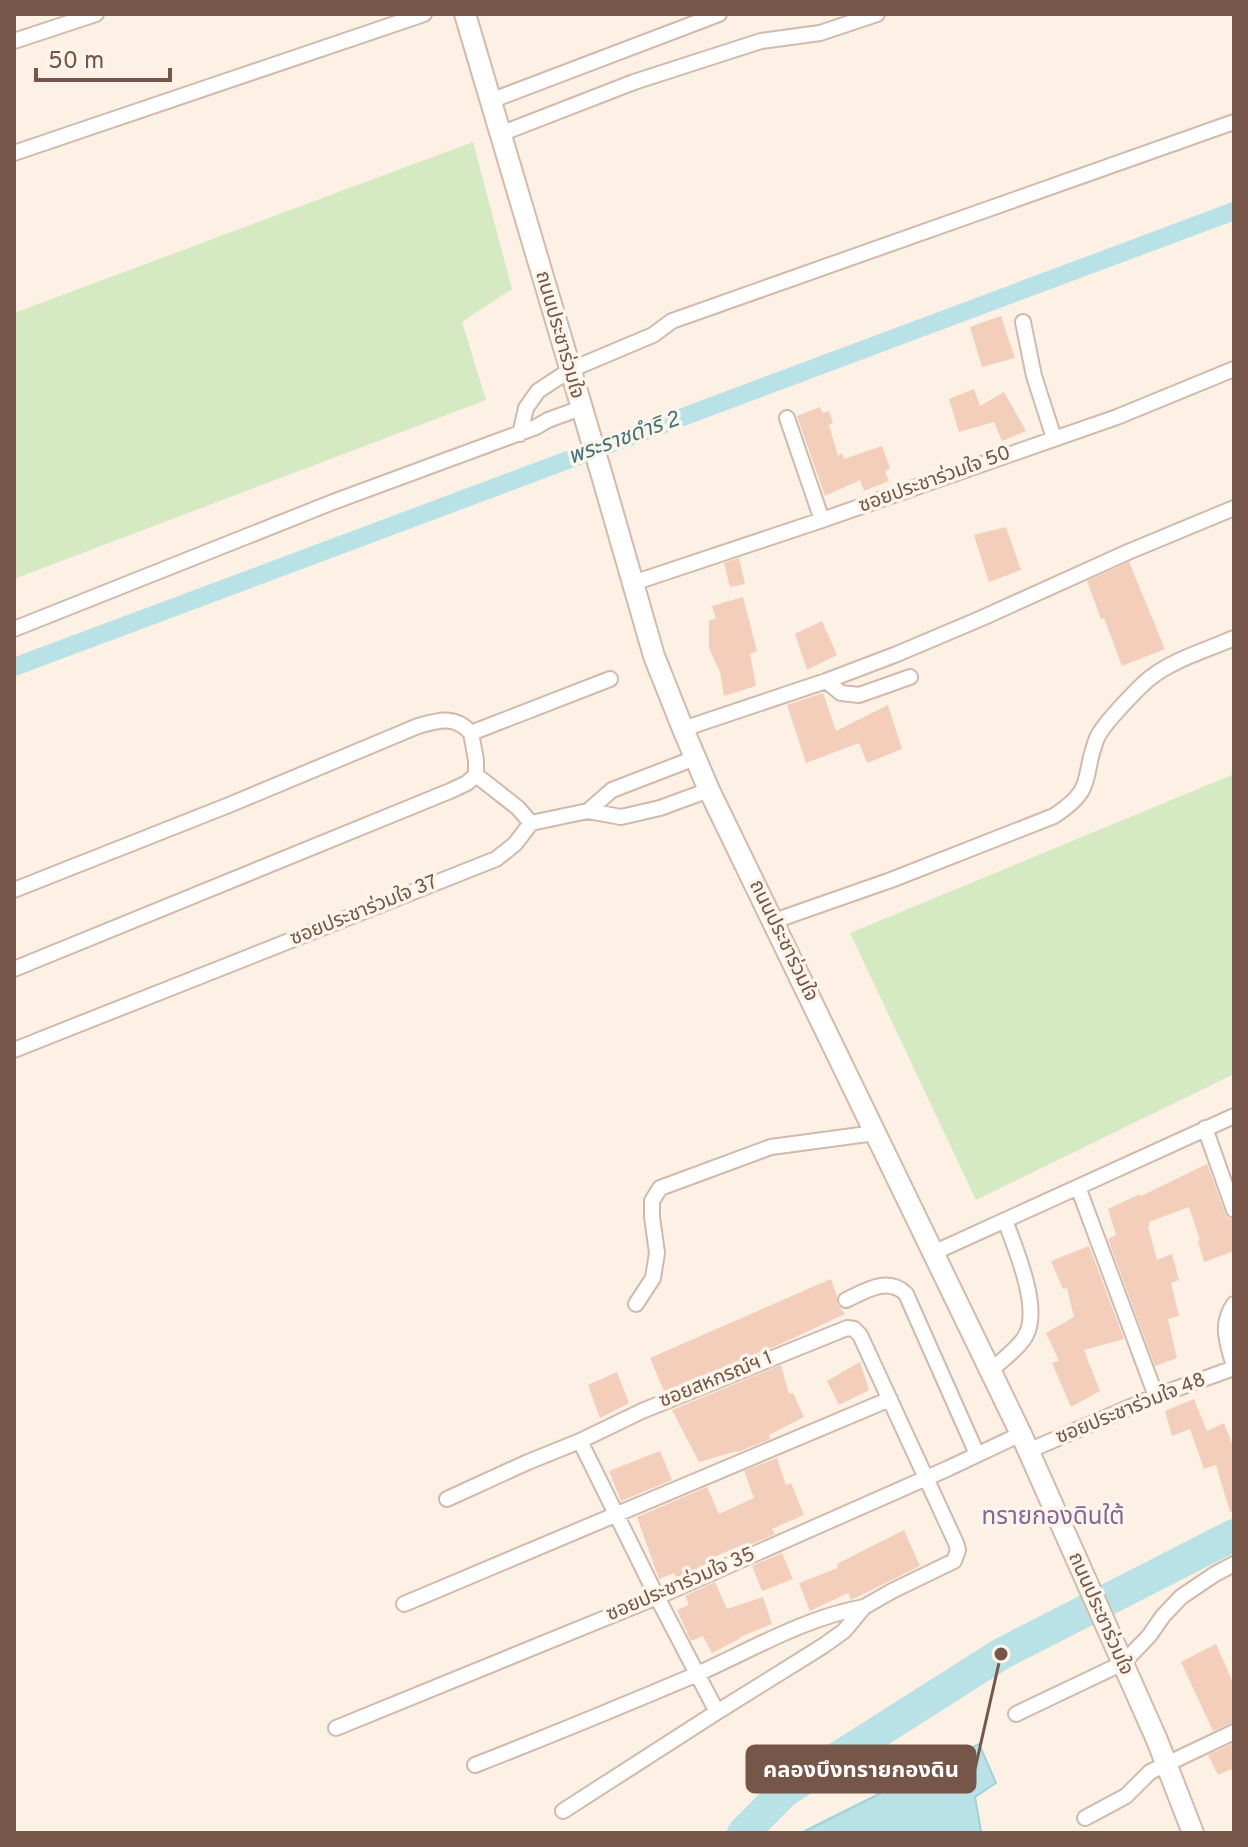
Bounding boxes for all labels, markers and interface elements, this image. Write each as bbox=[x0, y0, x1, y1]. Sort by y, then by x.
scale bar bbox=[36, 32, 170, 82]
text: 50 m bbox=[48, 47, 104, 77]
street label: ถนนประชาร่วมใจ bbox=[528, 268, 590, 402]
water label: พระราชดำริ 2 bbox=[565, 406, 684, 472]
street label: ซอยประชาร่วมใจ 50 bbox=[855, 440, 1015, 520]
street label: ซอยประชาร่วมใจ 37 bbox=[286, 870, 442, 952]
street label: ถนนประชาร่วมใจ bbox=[742, 876, 824, 1006]
street label: ซอยสหกรณ์ฯ 1 bbox=[655, 1345, 777, 1415]
street label: ซอยประชาร่วมใจ 48 bbox=[1052, 1367, 1210, 1451]
district label: ทรายกองดินใต้ bbox=[982, 1503, 1124, 1533]
street label: ซอยประชาร่วมใจ 35 bbox=[603, 1542, 759, 1628]
street label: ถนนประชาร่วมใจ bbox=[1061, 1548, 1139, 1680]
callout: คลองบึงทรายกองดิน bbox=[747, 1746, 975, 1792]
text: คลองบึงทรายกองดิน bbox=[763, 1758, 959, 1785]

